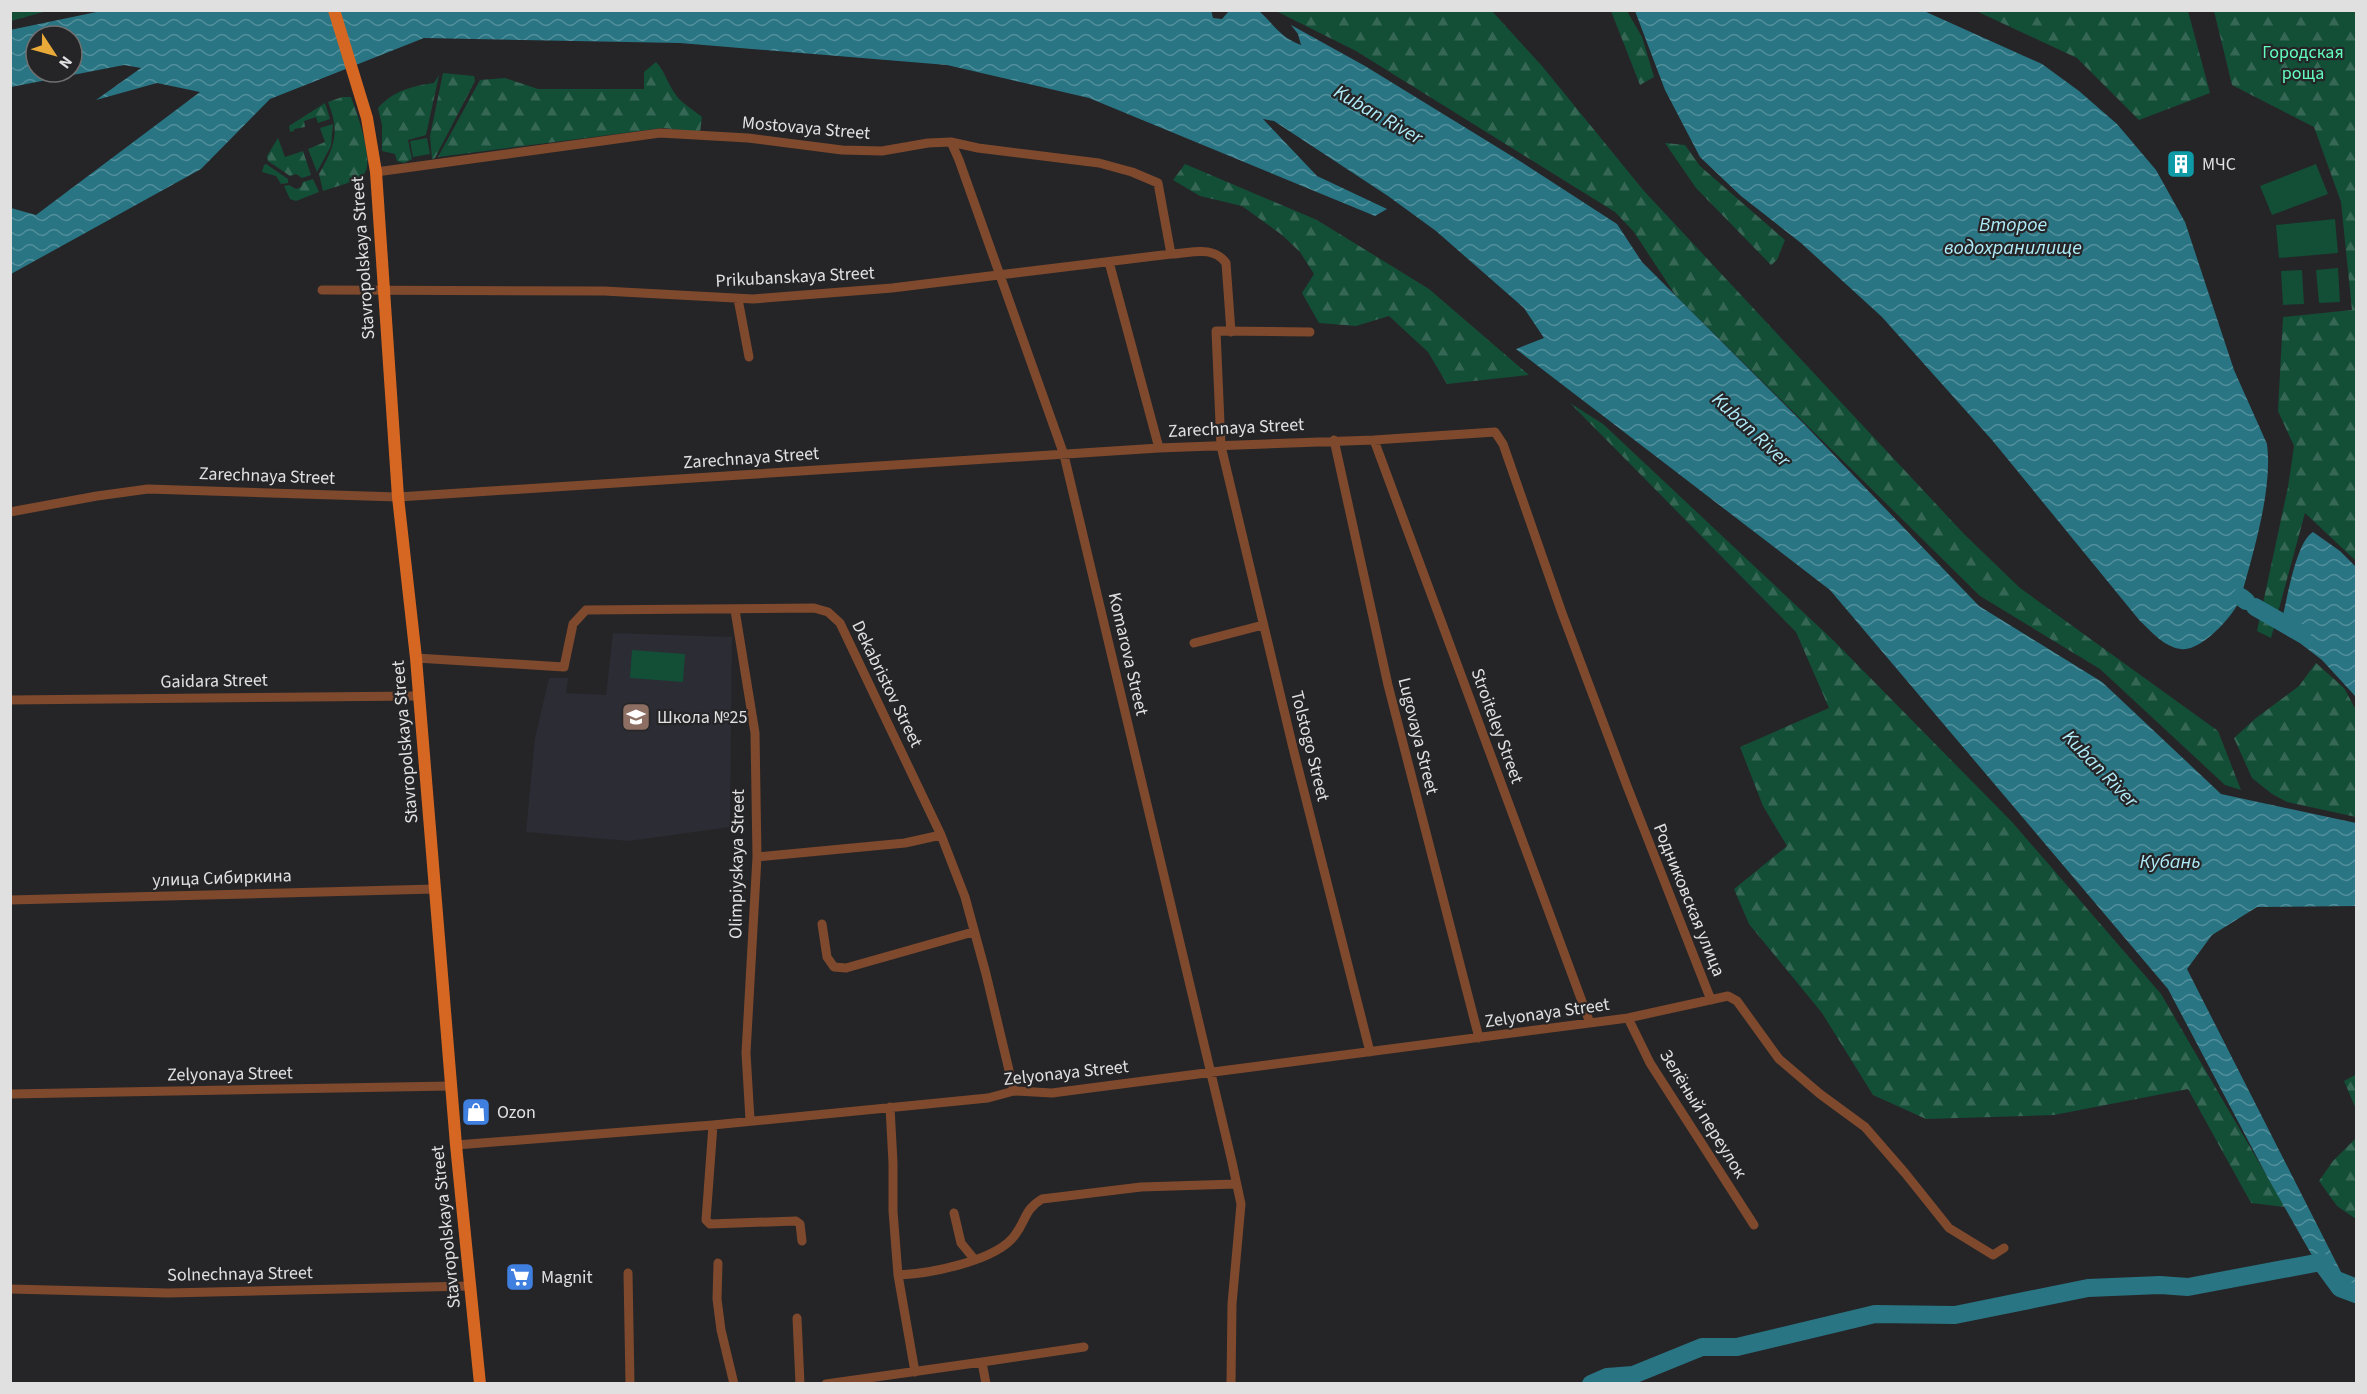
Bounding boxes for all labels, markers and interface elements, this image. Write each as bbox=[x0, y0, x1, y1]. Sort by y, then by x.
north arrow bbox=[24, 24, 84, 84]
park label: Городская роща bbox=[2262, 40, 2344, 86]
text: N bbox=[53, 51, 77, 73]
water label: Kuban River bbox=[1328, 78, 1429, 152]
street label: Mostovaya Street bbox=[741, 110, 871, 146]
building icon: МЧС bbox=[2165, 148, 2197, 180]
place label: МЧС bbox=[2202, 152, 2236, 177]
street label: Stavropolskaya Street bbox=[345, 175, 381, 341]
water label: Второе водохранилище bbox=[1944, 211, 2082, 262]
street label: Prikubanskaya Street bbox=[715, 260, 875, 294]
water label: Kuban River bbox=[1705, 386, 1797, 475]
street label: Zarechnaya Street bbox=[1167, 412, 1305, 444]
street label: Zarechnaya Street bbox=[682, 441, 820, 475]
street label: Zarechnaya Street bbox=[198, 461, 336, 491]
street label: Komarova Street bbox=[1102, 590, 1154, 718]
street label: Dekabristov Street bbox=[845, 616, 929, 752]
street label: Stavropolskaya Street bbox=[385, 659, 425, 825]
street label: Stroiteley Street bbox=[1465, 665, 1529, 787]
street label: Gaidara Street bbox=[160, 668, 268, 694]
street label: Lugovaya Street bbox=[1391, 675, 1445, 797]
street label: Tolstogo Street bbox=[1284, 688, 1336, 804]
school or university icon: Школа №25 bbox=[620, 701, 652, 733]
place label: Школа №25 bbox=[657, 705, 747, 730]
water label: Kuban River bbox=[2056, 724, 2145, 815]
street label: Olimpiyskaya Street bbox=[723, 789, 751, 939]
street label: Родниковская улица bbox=[1647, 820, 1731, 980]
water label: Кубань bbox=[2140, 848, 2200, 876]
street label: улица Сибиркина bbox=[152, 863, 292, 893]
street label: Zelyonaya Street bbox=[1483, 992, 1611, 1034]
street label: Зелёный переулок bbox=[1653, 1045, 1753, 1183]
street label: Zelyonaya Street bbox=[1002, 1054, 1130, 1092]
street label: Zelyonaya Street bbox=[167, 1060, 293, 1088]
shop icon: Ozon bbox=[460, 1096, 492, 1128]
place label: Ozon bbox=[497, 1100, 536, 1125]
street label: Stavropolskaya Street bbox=[425, 1144, 467, 1310]
street label: Solnechnaya Street bbox=[167, 1260, 313, 1288]
supermarket icon: Magnit bbox=[504, 1261, 536, 1293]
place label: Magnit bbox=[541, 1265, 593, 1290]

